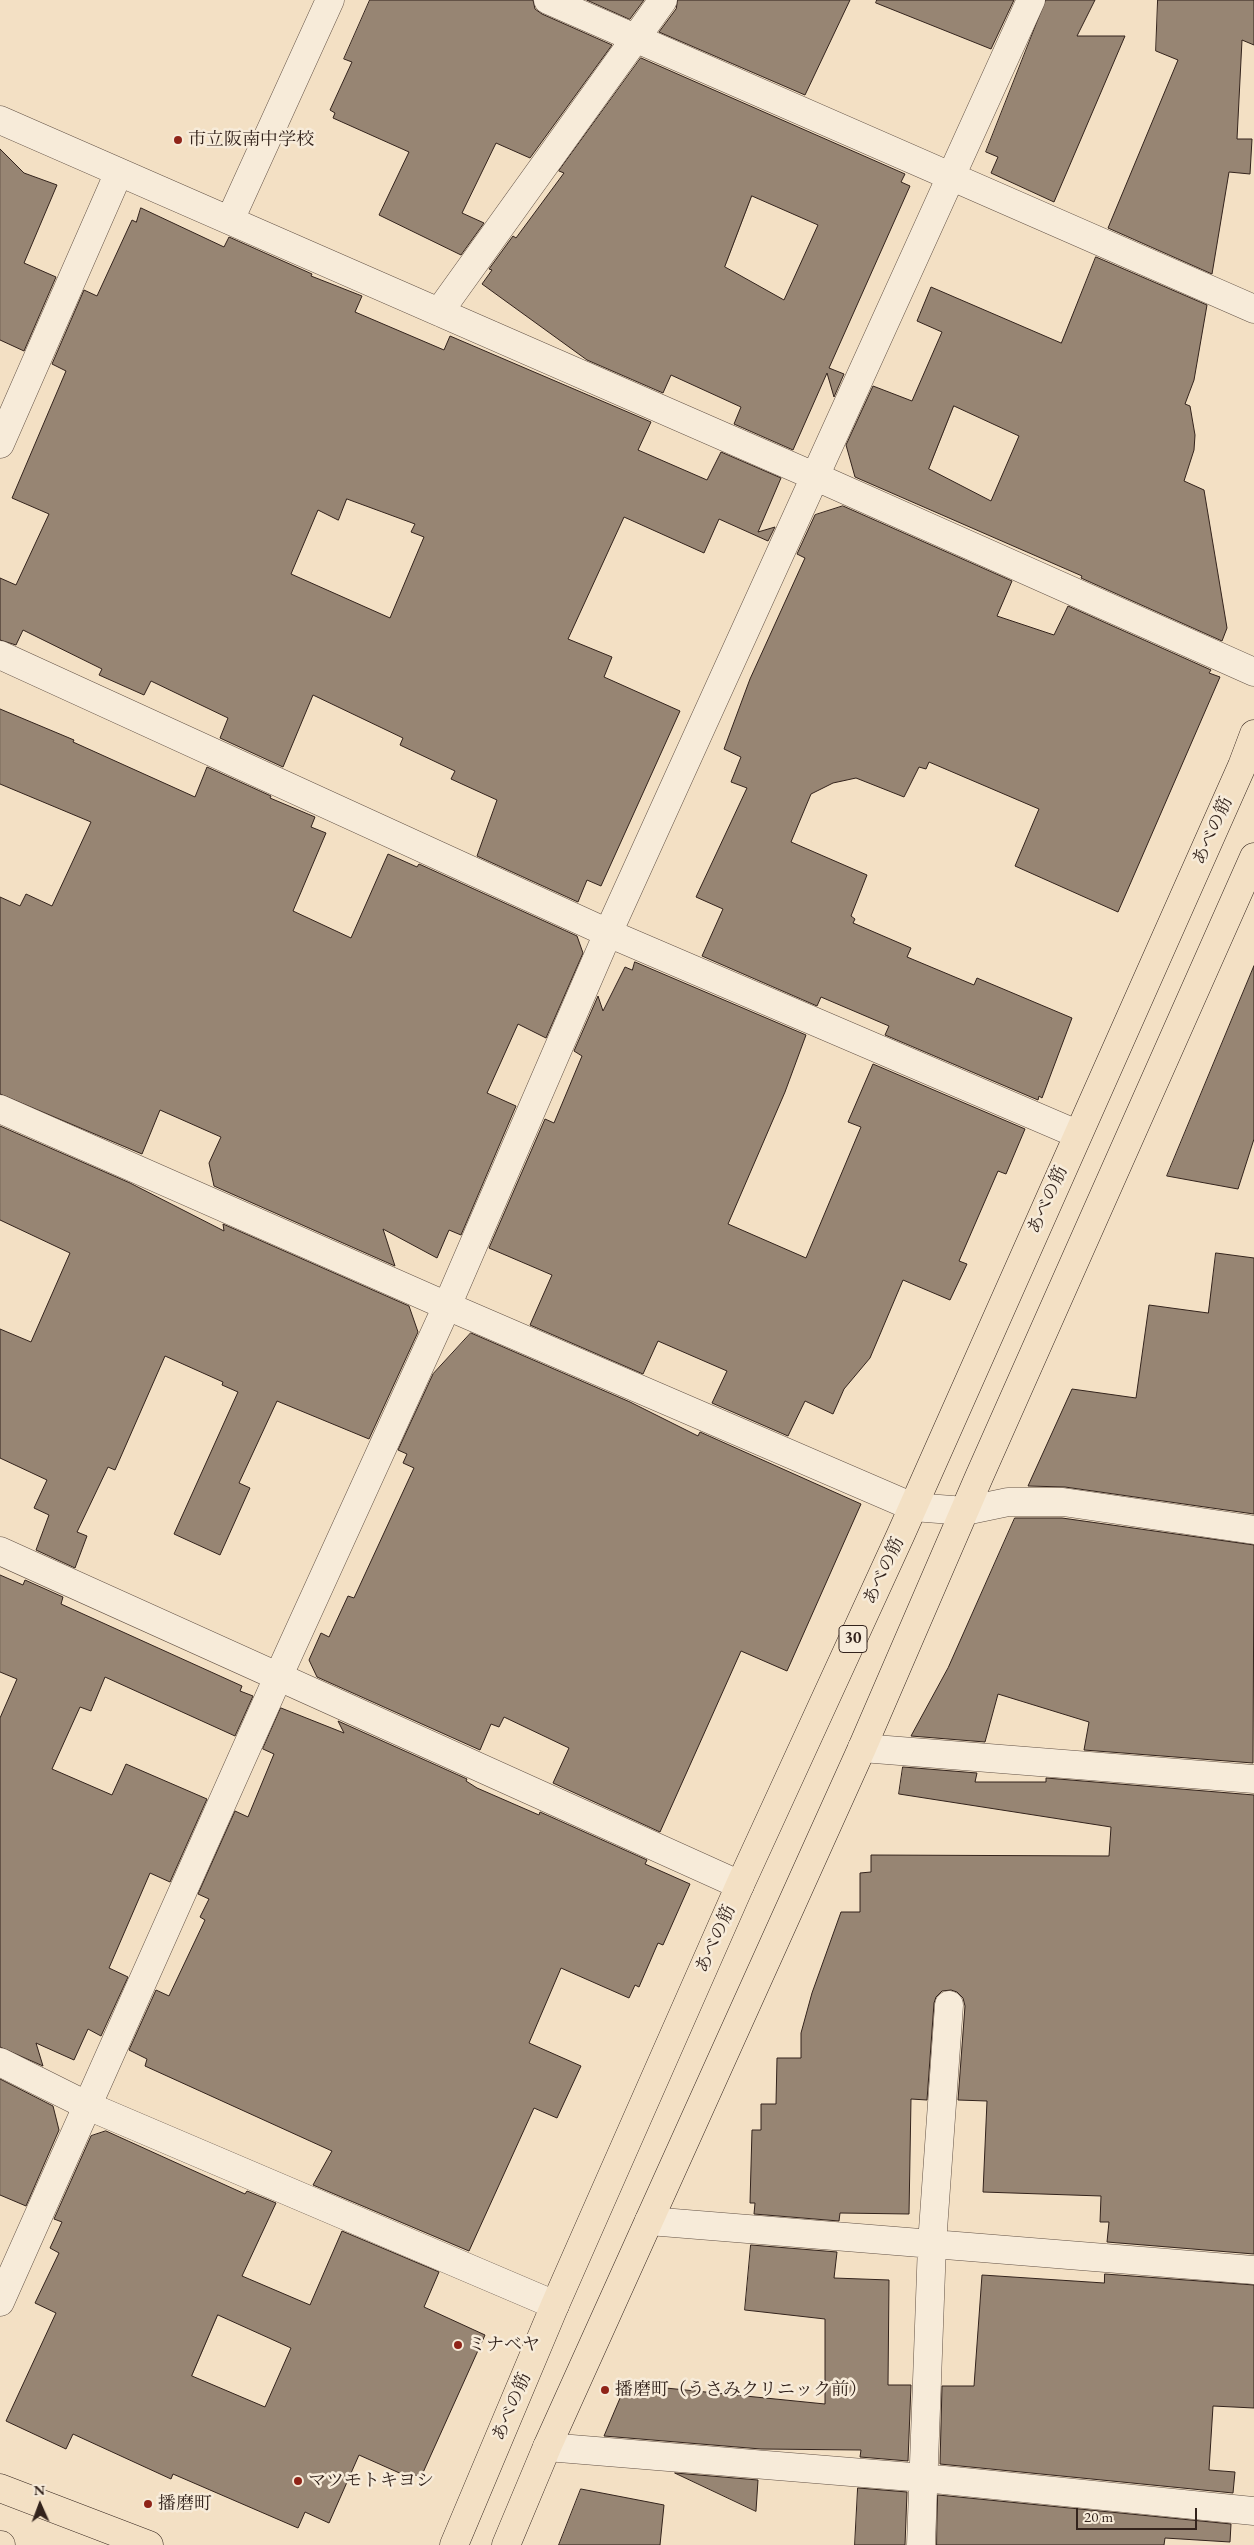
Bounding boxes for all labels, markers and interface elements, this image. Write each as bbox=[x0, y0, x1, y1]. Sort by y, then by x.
place label: 市立阪南中学校 bbox=[188, 129, 314, 151]
marker: 市立阪南中学校 bbox=[172, 134, 184, 146]
street label: あべの筋 bbox=[1188, 794, 1238, 868]
street label: あべの筋 bbox=[1023, 1163, 1073, 1237]
street label: あべの筋 bbox=[859, 1534, 909, 1608]
road number: 30 bbox=[839, 1626, 867, 1652]
street label: あべの筋 bbox=[691, 1902, 741, 1976]
place label: ミナベヤ bbox=[468, 2334, 540, 2356]
marker: ミナベヤ bbox=[452, 2339, 464, 2351]
street label: あべの筋 bbox=[488, 2370, 536, 2444]
place label: 播磨町（うさみクリニック前） bbox=[615, 2379, 867, 2401]
marker: 播磨町（うさみクリニック前） bbox=[599, 2384, 611, 2396]
place label: マツモトキヨシ bbox=[308, 2470, 434, 2492]
marker: マツモトキヨシ bbox=[292, 2475, 304, 2487]
north arrow bbox=[15, 2480, 65, 2530]
text: N bbox=[33, 2481, 45, 2499]
place label: 播磨町 bbox=[158, 2493, 212, 2515]
marker: 播磨町 bbox=[142, 2498, 154, 2510]
scale bar bbox=[1079, 2498, 1200, 2530]
text: 20 m bbox=[1084, 2507, 1113, 2526]

